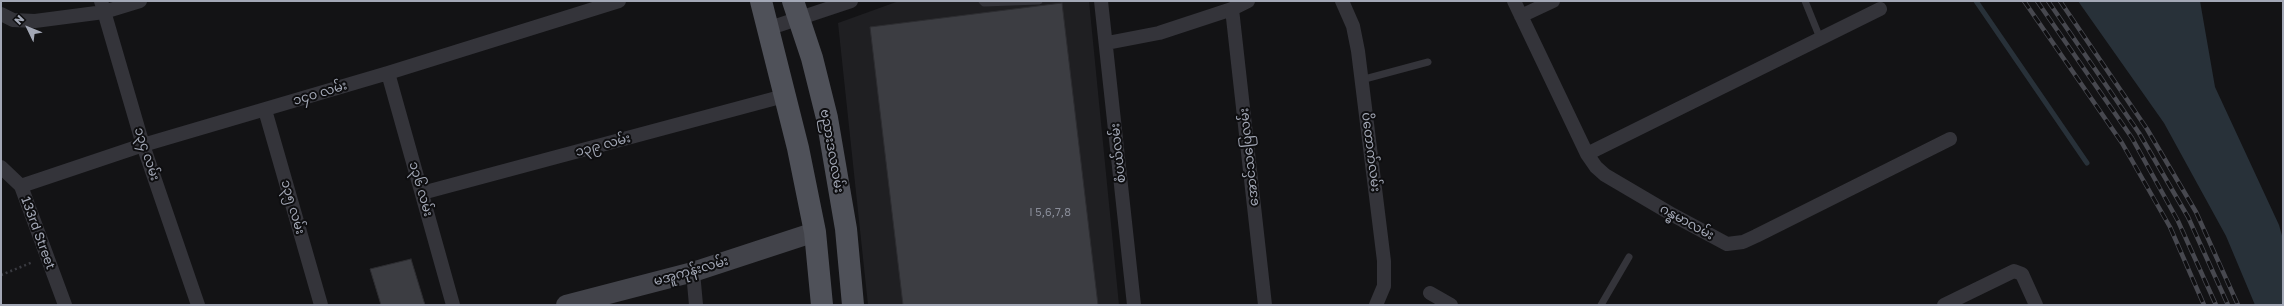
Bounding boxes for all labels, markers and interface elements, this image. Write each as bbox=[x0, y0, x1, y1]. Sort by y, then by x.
north arrow bbox=[8, 8, 48, 48]
text: N bbox=[11, 12, 26, 27]
street label: ၁၄၀ လမ်း bbox=[291, 77, 349, 109]
street label: အောင်သပြေလမ်း bbox=[1236, 107, 1262, 207]
street label: ဗညားဒလလမ်း bbox=[817, 108, 847, 194]
street label: ပိတောက်လမ်း bbox=[1358, 111, 1384, 193]
street label: စံပယ်လမ်း bbox=[1107, 122, 1129, 184]
street label: ၁၃၄ လမ်း bbox=[131, 125, 163, 183]
street label: ၁၃၉ လမ်း bbox=[574, 130, 632, 160]
street label: ၁၃၆ လမ်း bbox=[406, 160, 436, 218]
street label: ၁၃၅ လမ်း bbox=[278, 178, 308, 236]
street label: 133rd Street bbox=[18, 195, 58, 271]
street label: ဂန္ဓမာလမ်း bbox=[1657, 201, 1717, 243]
house number: I 5,6,7,8 bbox=[1029, 206, 1071, 220]
street label: မအူကုန်းလမ်း bbox=[652, 253, 730, 289]

